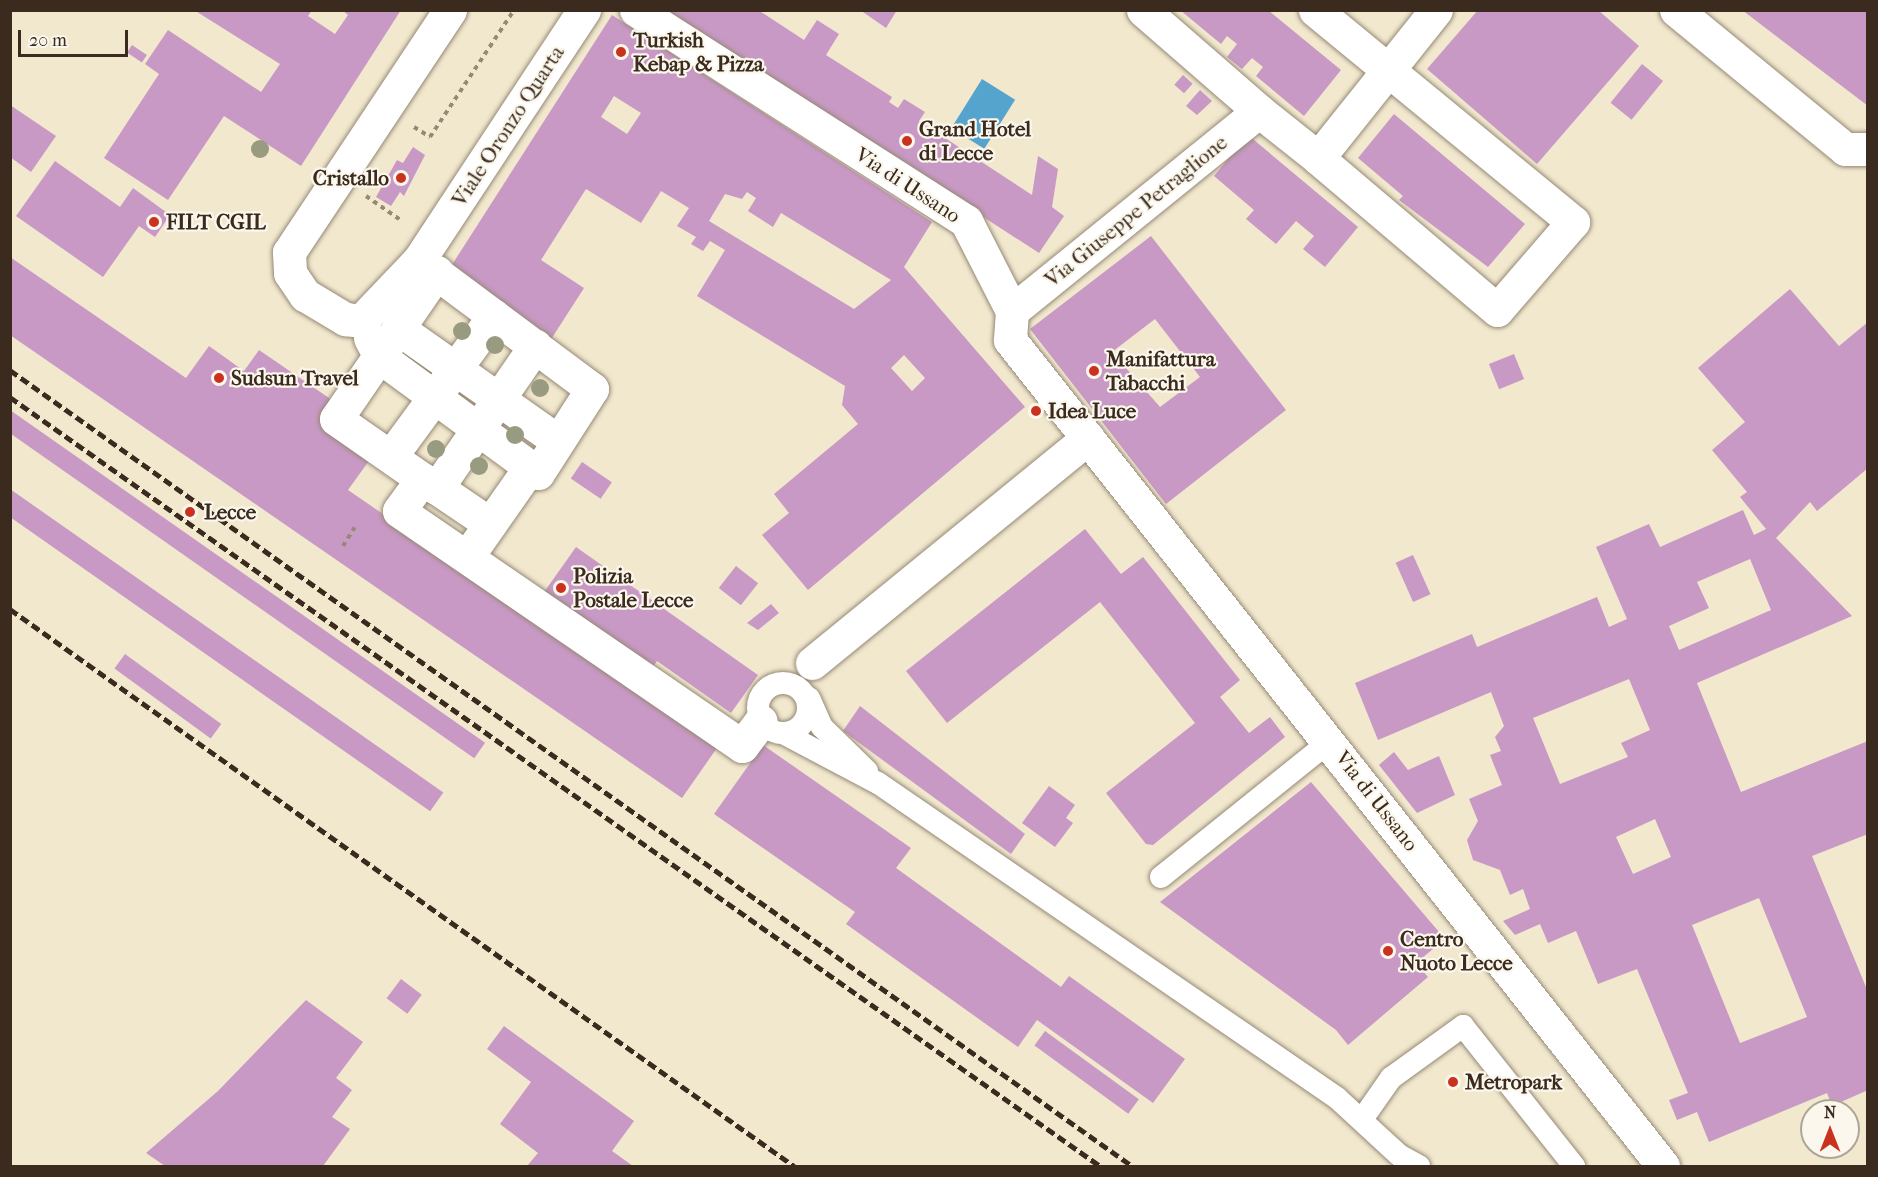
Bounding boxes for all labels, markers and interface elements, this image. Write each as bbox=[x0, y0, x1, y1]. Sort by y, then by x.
scale bar bbox=[21, 18, 130, 56]
place label: Turkish Kebap & Pizza bbox=[633, 27, 764, 77]
text: 20 m bbox=[29, 30, 67, 51]
street label: Viale Oronzo Quarta bbox=[447, 41, 569, 211]
marker: Turkish Kebap & Pizza bbox=[614, 45, 628, 59]
place label: Grand Hotel di Lecce bbox=[919, 116, 1031, 166]
street label: Via Giuseppe Petraglione bbox=[1040, 130, 1232, 292]
marker: Grand Hotel di Lecce bbox=[900, 134, 914, 148]
street label: Via di Ussano bbox=[851, 142, 965, 228]
place label: Cristallo bbox=[313, 165, 389, 191]
marker: Cristallo bbox=[394, 171, 408, 185]
place label: FILT CGIL bbox=[166, 209, 266, 235]
marker: FILT CGIL bbox=[147, 215, 161, 229]
place label: Manifattura Tabacchi bbox=[1106, 346, 1215, 396]
marker: Manifattura Tabacchi bbox=[1087, 364, 1101, 378]
place label: Sudsun Travel bbox=[231, 365, 359, 391]
marker: Sudsun Travel bbox=[212, 371, 226, 385]
place label: Idea Luce bbox=[1048, 398, 1136, 424]
marker: Idea Luce bbox=[1029, 404, 1043, 418]
place label: Lecce bbox=[204, 499, 256, 525]
marker: Lecce bbox=[181, 503, 199, 521]
place label: Polizia Postale Lecce bbox=[573, 563, 693, 613]
marker: Polizia Postale Lecce bbox=[554, 581, 568, 595]
street label: Via di Ussano bbox=[1330, 746, 1424, 856]
place label: Centro Nuoto Lecce bbox=[1400, 926, 1513, 976]
marker: Centro Nuoto Lecce bbox=[1381, 944, 1395, 958]
place label: Metropark bbox=[1465, 1069, 1562, 1095]
marker: Metropark bbox=[1446, 1075, 1460, 1089]
north arrow bbox=[1800, 1099, 1860, 1159]
text: N bbox=[1824, 1103, 1836, 1122]

